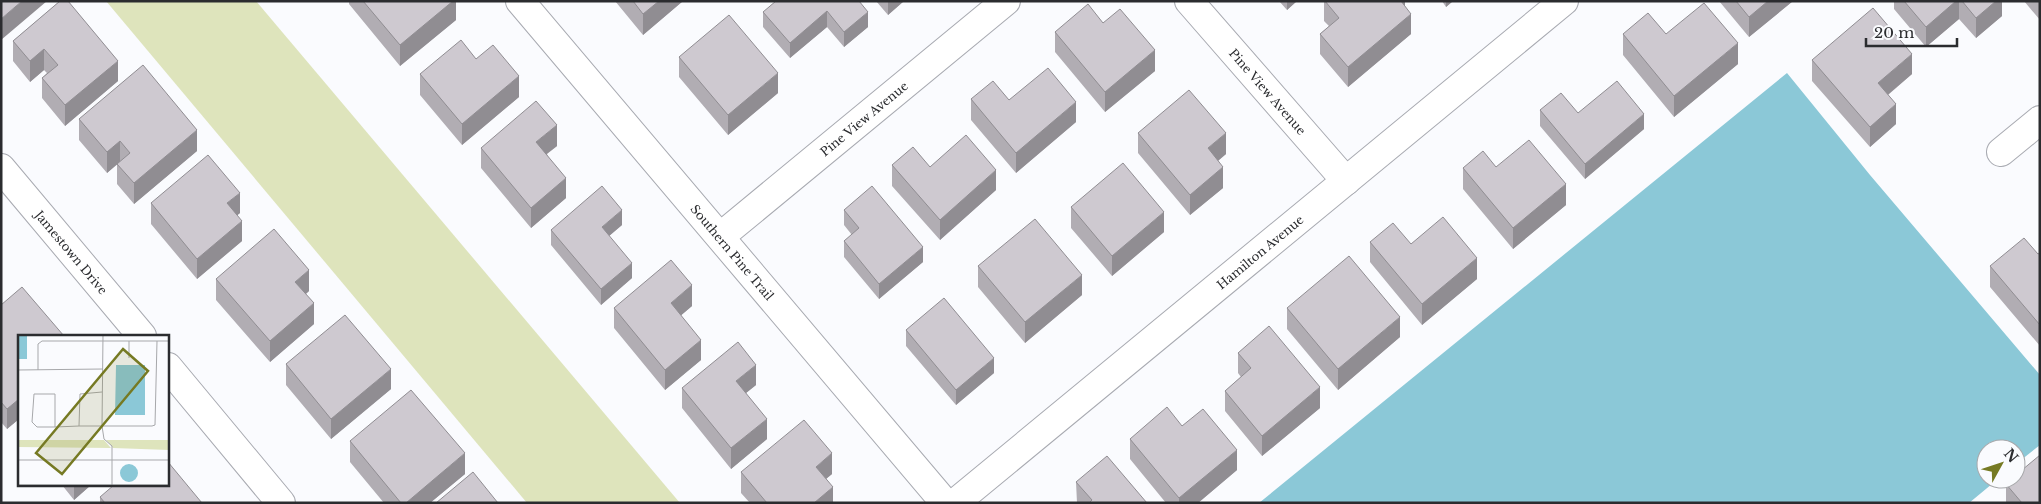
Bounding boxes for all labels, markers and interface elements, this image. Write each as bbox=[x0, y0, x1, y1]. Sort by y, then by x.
scale bar bbox=[1866, 15, 1957, 47]
text: 20 m bbox=[1874, 23, 1914, 42]
street label: Pine View Avenue bbox=[1226, 45, 1310, 138]
street label: Pine View Avenue bbox=[817, 78, 911, 159]
street label: Southern Pine Trail bbox=[688, 201, 777, 303]
street label: Jamestown Drive bbox=[31, 206, 111, 297]
street label: Hamilton Avenue bbox=[1213, 212, 1306, 292]
inset map bbox=[18, 335, 169, 486]
north arrow bbox=[1976, 439, 2026, 489]
text: N bbox=[2000, 445, 2022, 466]

